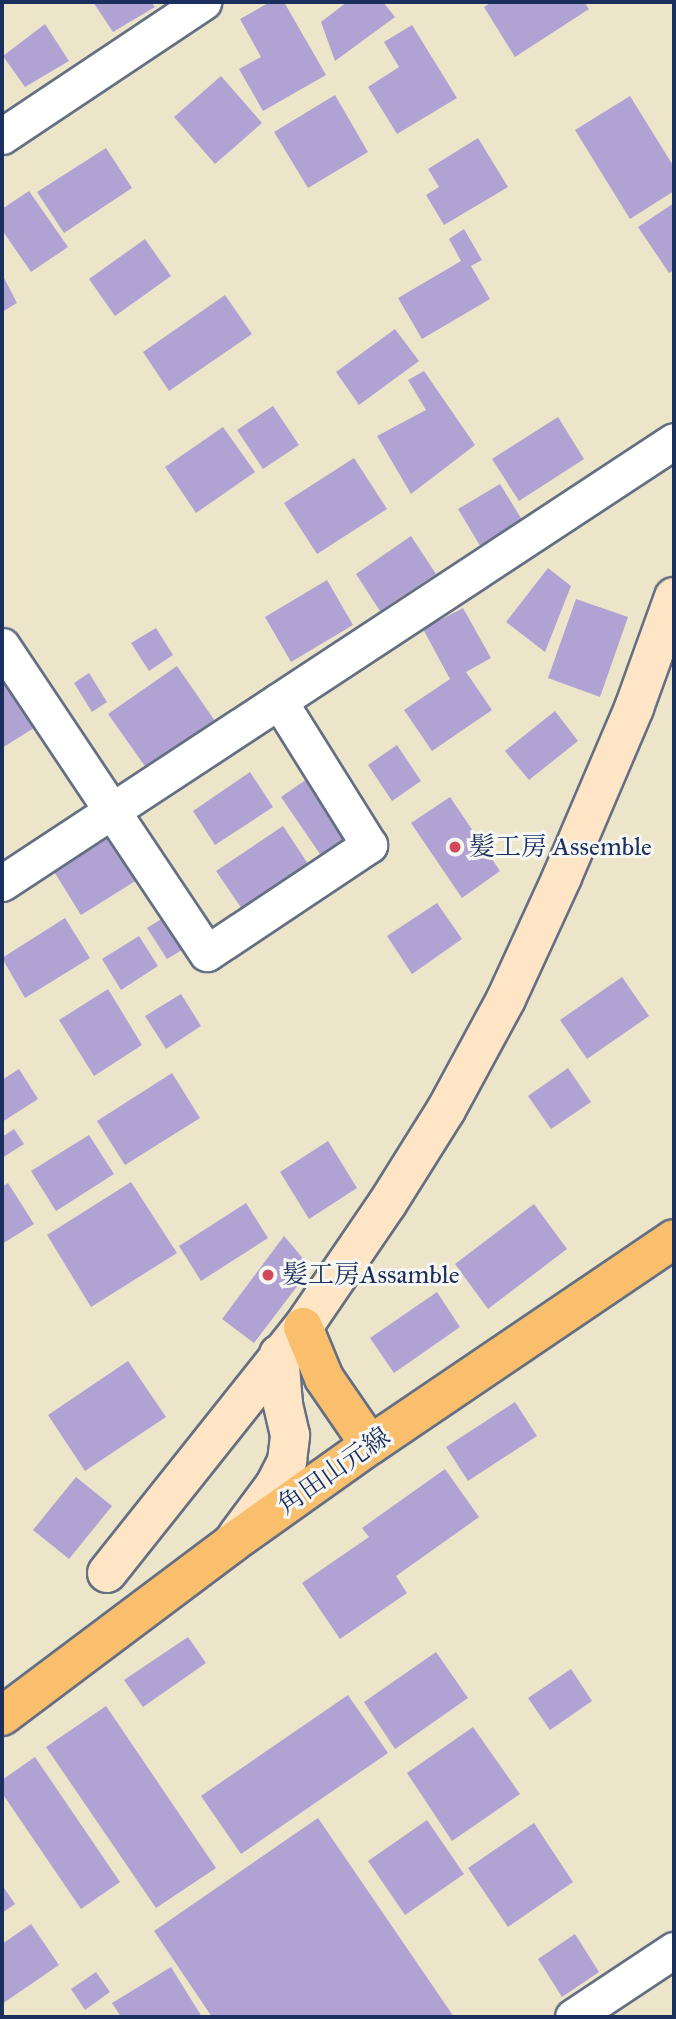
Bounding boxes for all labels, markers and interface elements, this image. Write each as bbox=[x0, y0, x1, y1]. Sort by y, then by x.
place label: 髪工房 Assemble bbox=[469, 831, 652, 863]
marker: 髪工房 Assemble bbox=[447, 839, 463, 855]
place label: 髪工房Assamble bbox=[282, 1259, 459, 1291]
marker: 髪工房Assamble bbox=[260, 1267, 276, 1283]
street label: 角田山元線 bbox=[272, 1421, 396, 1521]

